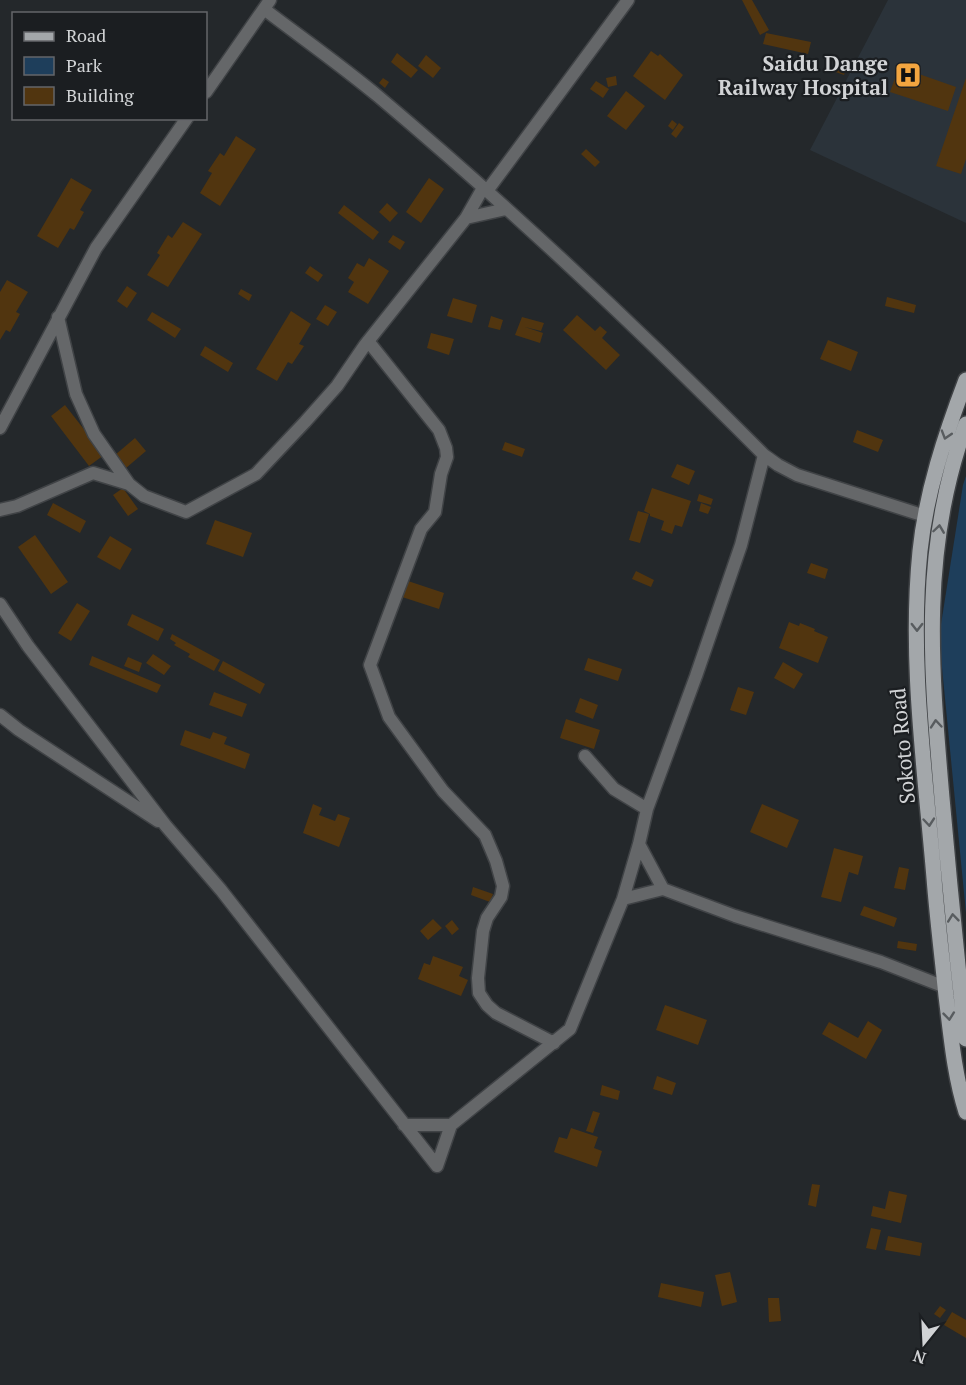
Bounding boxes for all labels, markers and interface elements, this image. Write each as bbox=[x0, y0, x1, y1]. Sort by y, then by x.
legend bbox=[12, 12, 207, 120]
text: Road bbox=[66, 23, 106, 47]
place label: Saidu Dange Railway Hospital bbox=[718, 49, 888, 101]
text: Park bbox=[66, 53, 103, 77]
hospital icon: Saidu Dange Railway Hospital bbox=[893, 60, 923, 90]
text: Building bbox=[66, 83, 134, 107]
one-way arrow bbox=[941, 429, 953, 440]
one-way arrow bbox=[932, 525, 944, 534]
one-way arrow bbox=[911, 623, 923, 632]
street label: Sokoto Road bbox=[883, 687, 921, 805]
one-way arrow bbox=[930, 719, 943, 729]
one-way arrow bbox=[923, 817, 936, 826]
one-way arrow bbox=[947, 914, 959, 923]
one-way arrow bbox=[942, 1011, 954, 1020]
north arrow bbox=[894, 1313, 954, 1373]
text: N bbox=[910, 1345, 929, 1370]

